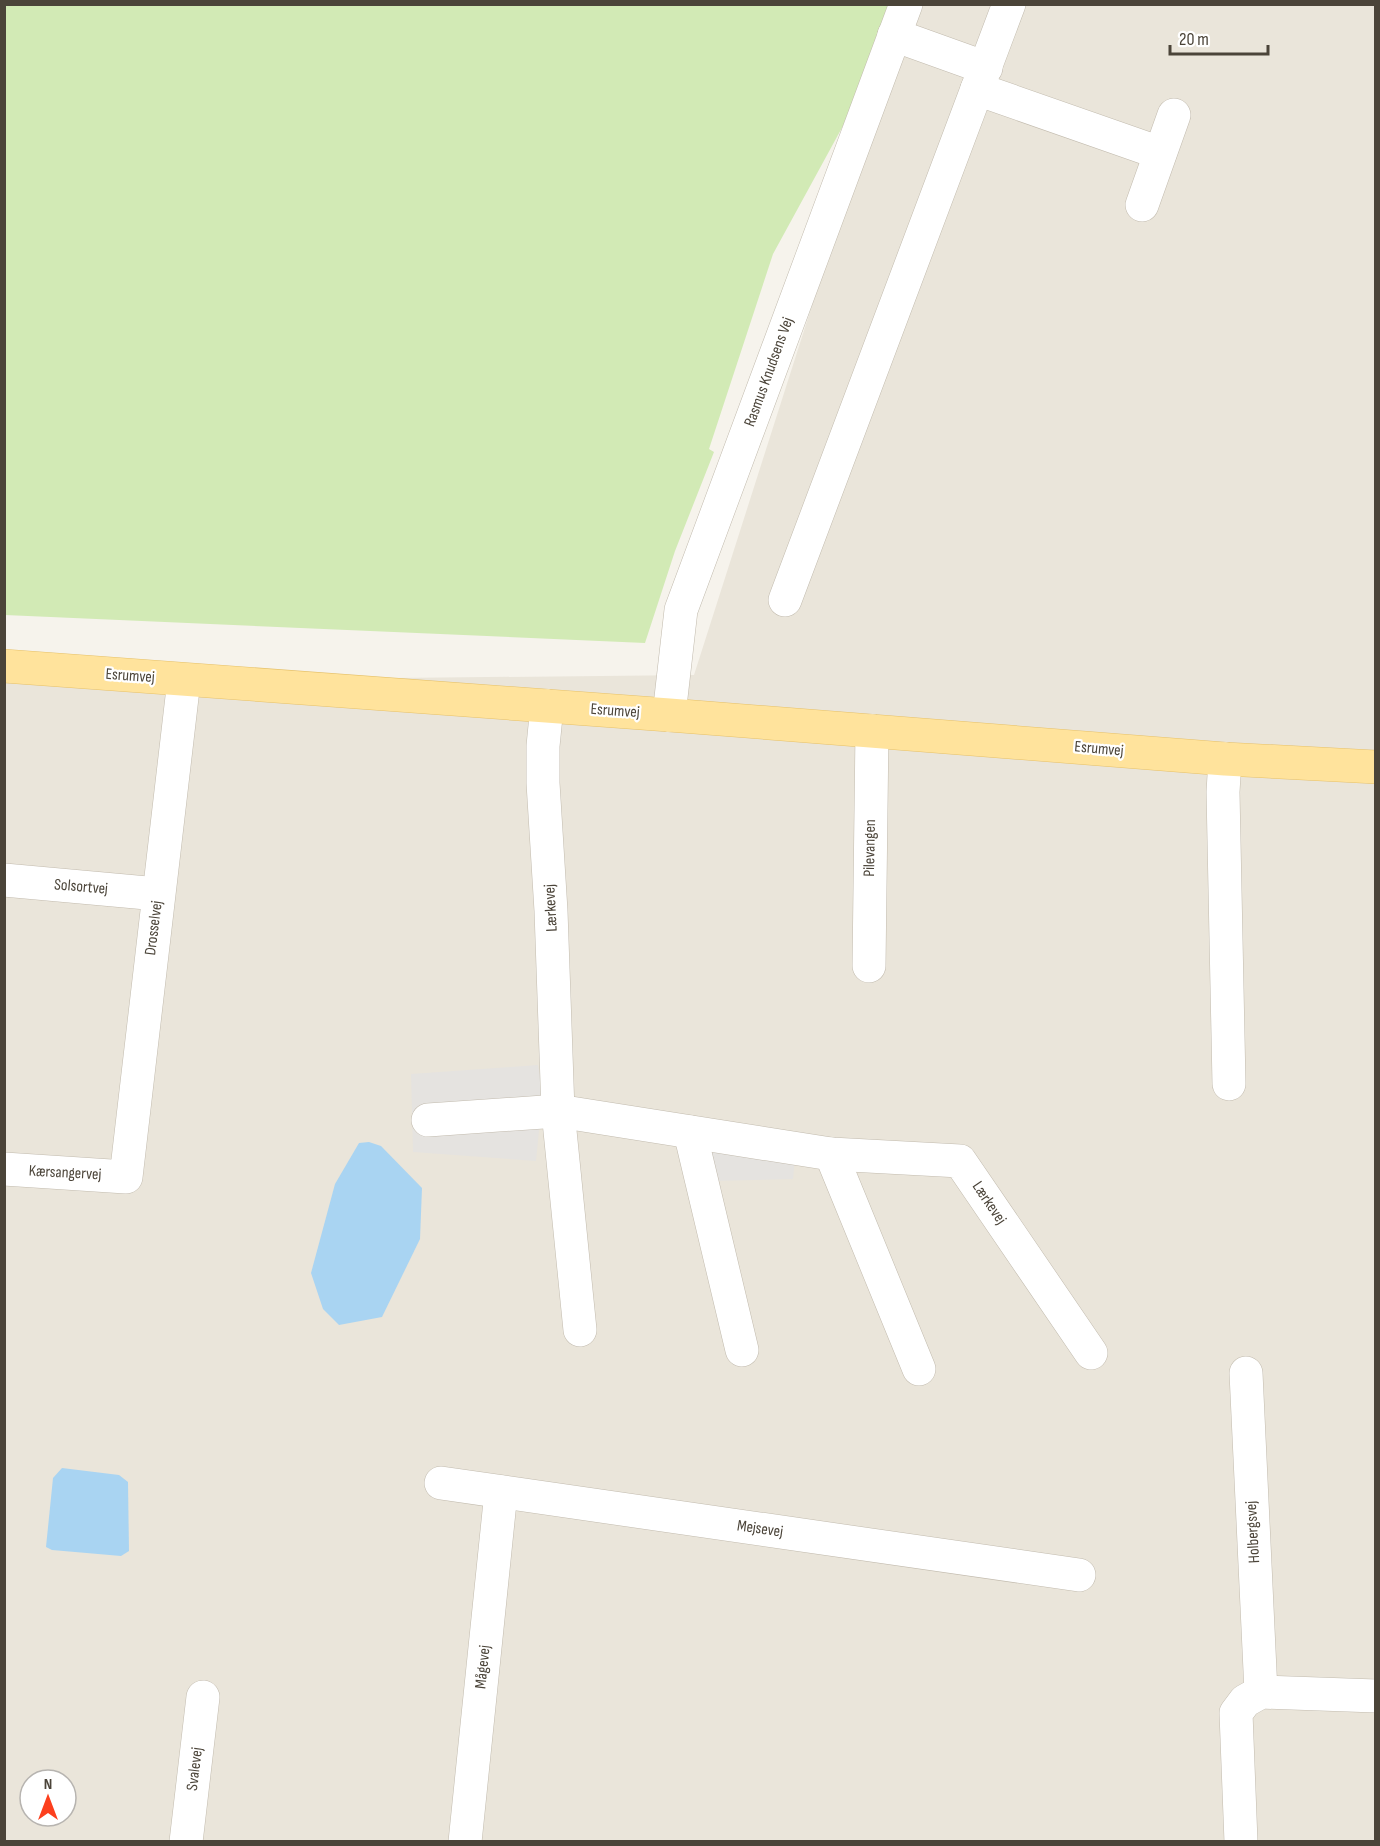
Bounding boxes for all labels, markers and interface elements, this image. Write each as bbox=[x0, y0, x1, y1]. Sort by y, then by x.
scale bar bbox=[1170, 18, 1268, 56]
text: 20 m bbox=[1179, 29, 1209, 50]
street label: Rasmus Knudsens Vej bbox=[740, 315, 798, 429]
street label: Esrumvej bbox=[105, 665, 155, 687]
street label: Esrumvej bbox=[590, 700, 640, 722]
street label: Esrumvej bbox=[1074, 737, 1124, 761]
street label: Pilevangen bbox=[860, 819, 880, 877]
street label: Solsortvej bbox=[53, 875, 109, 899]
street label: Lærkevej bbox=[540, 884, 562, 932]
street label: Drosselvej bbox=[141, 899, 167, 956]
street label: Kærsangervej bbox=[28, 1162, 102, 1184]
street label: Lærkevej bbox=[968, 1178, 1010, 1228]
street label: Holbergsvej bbox=[1242, 1500, 1264, 1564]
street label: Mejsevej bbox=[736, 1516, 784, 1542]
street label: Mågevej bbox=[471, 1644, 495, 1690]
street label: Svalevej bbox=[183, 1746, 207, 1792]
north arrow bbox=[18, 1768, 78, 1828]
text: N bbox=[44, 1775, 52, 1794]

